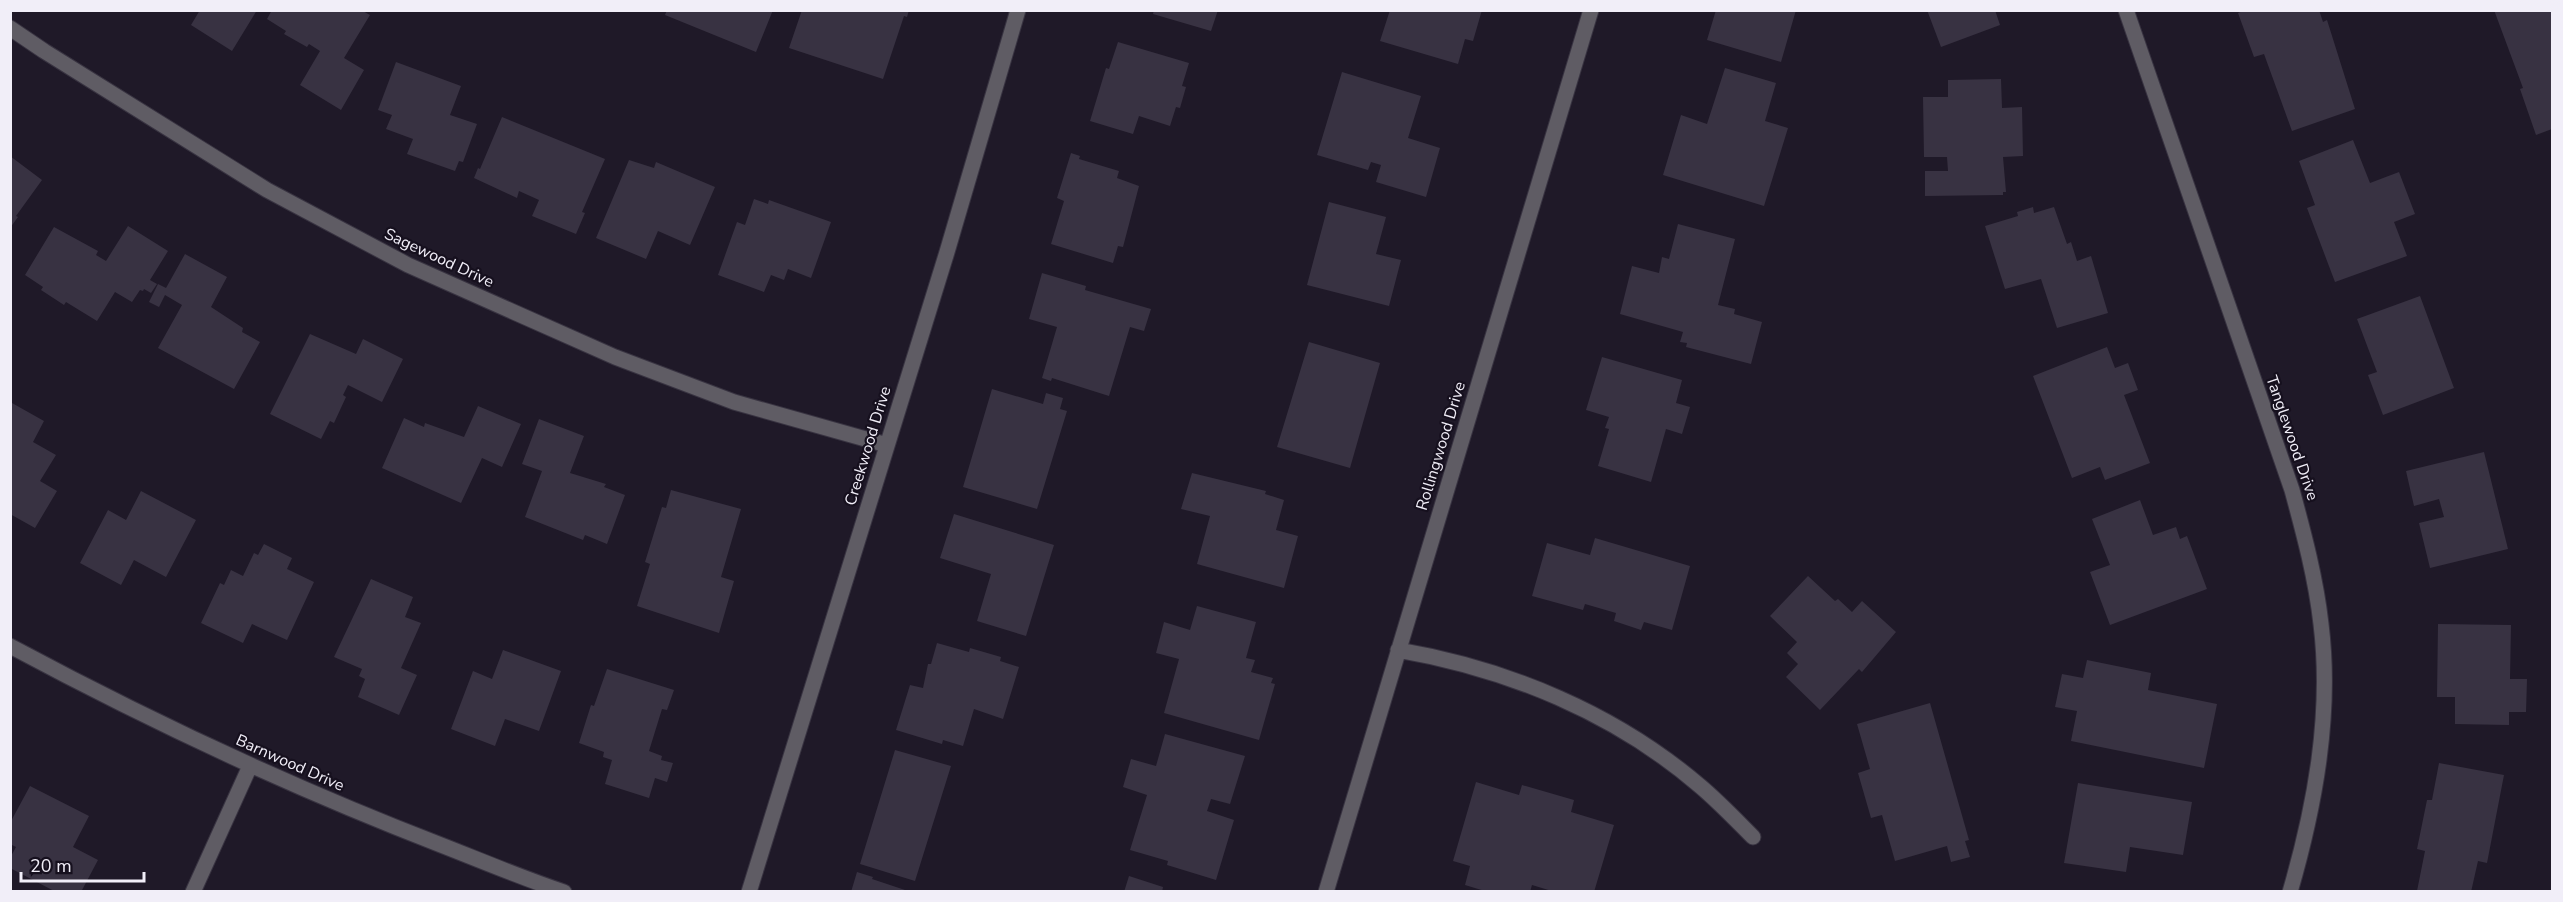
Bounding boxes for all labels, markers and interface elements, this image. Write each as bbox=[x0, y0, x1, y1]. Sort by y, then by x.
street label: Sagewood Drive bbox=[381, 223, 497, 293]
street label: Tanglewood Drive bbox=[2260, 373, 2324, 503]
street label: Rollingwood Drive bbox=[1411, 379, 1471, 513]
street label: Creekwood Drive bbox=[839, 384, 897, 508]
street label: Barnwood Drive bbox=[232, 729, 348, 797]
scale bar bbox=[21, 845, 144, 883]
text: 20 m bbox=[30, 854, 72, 878]

